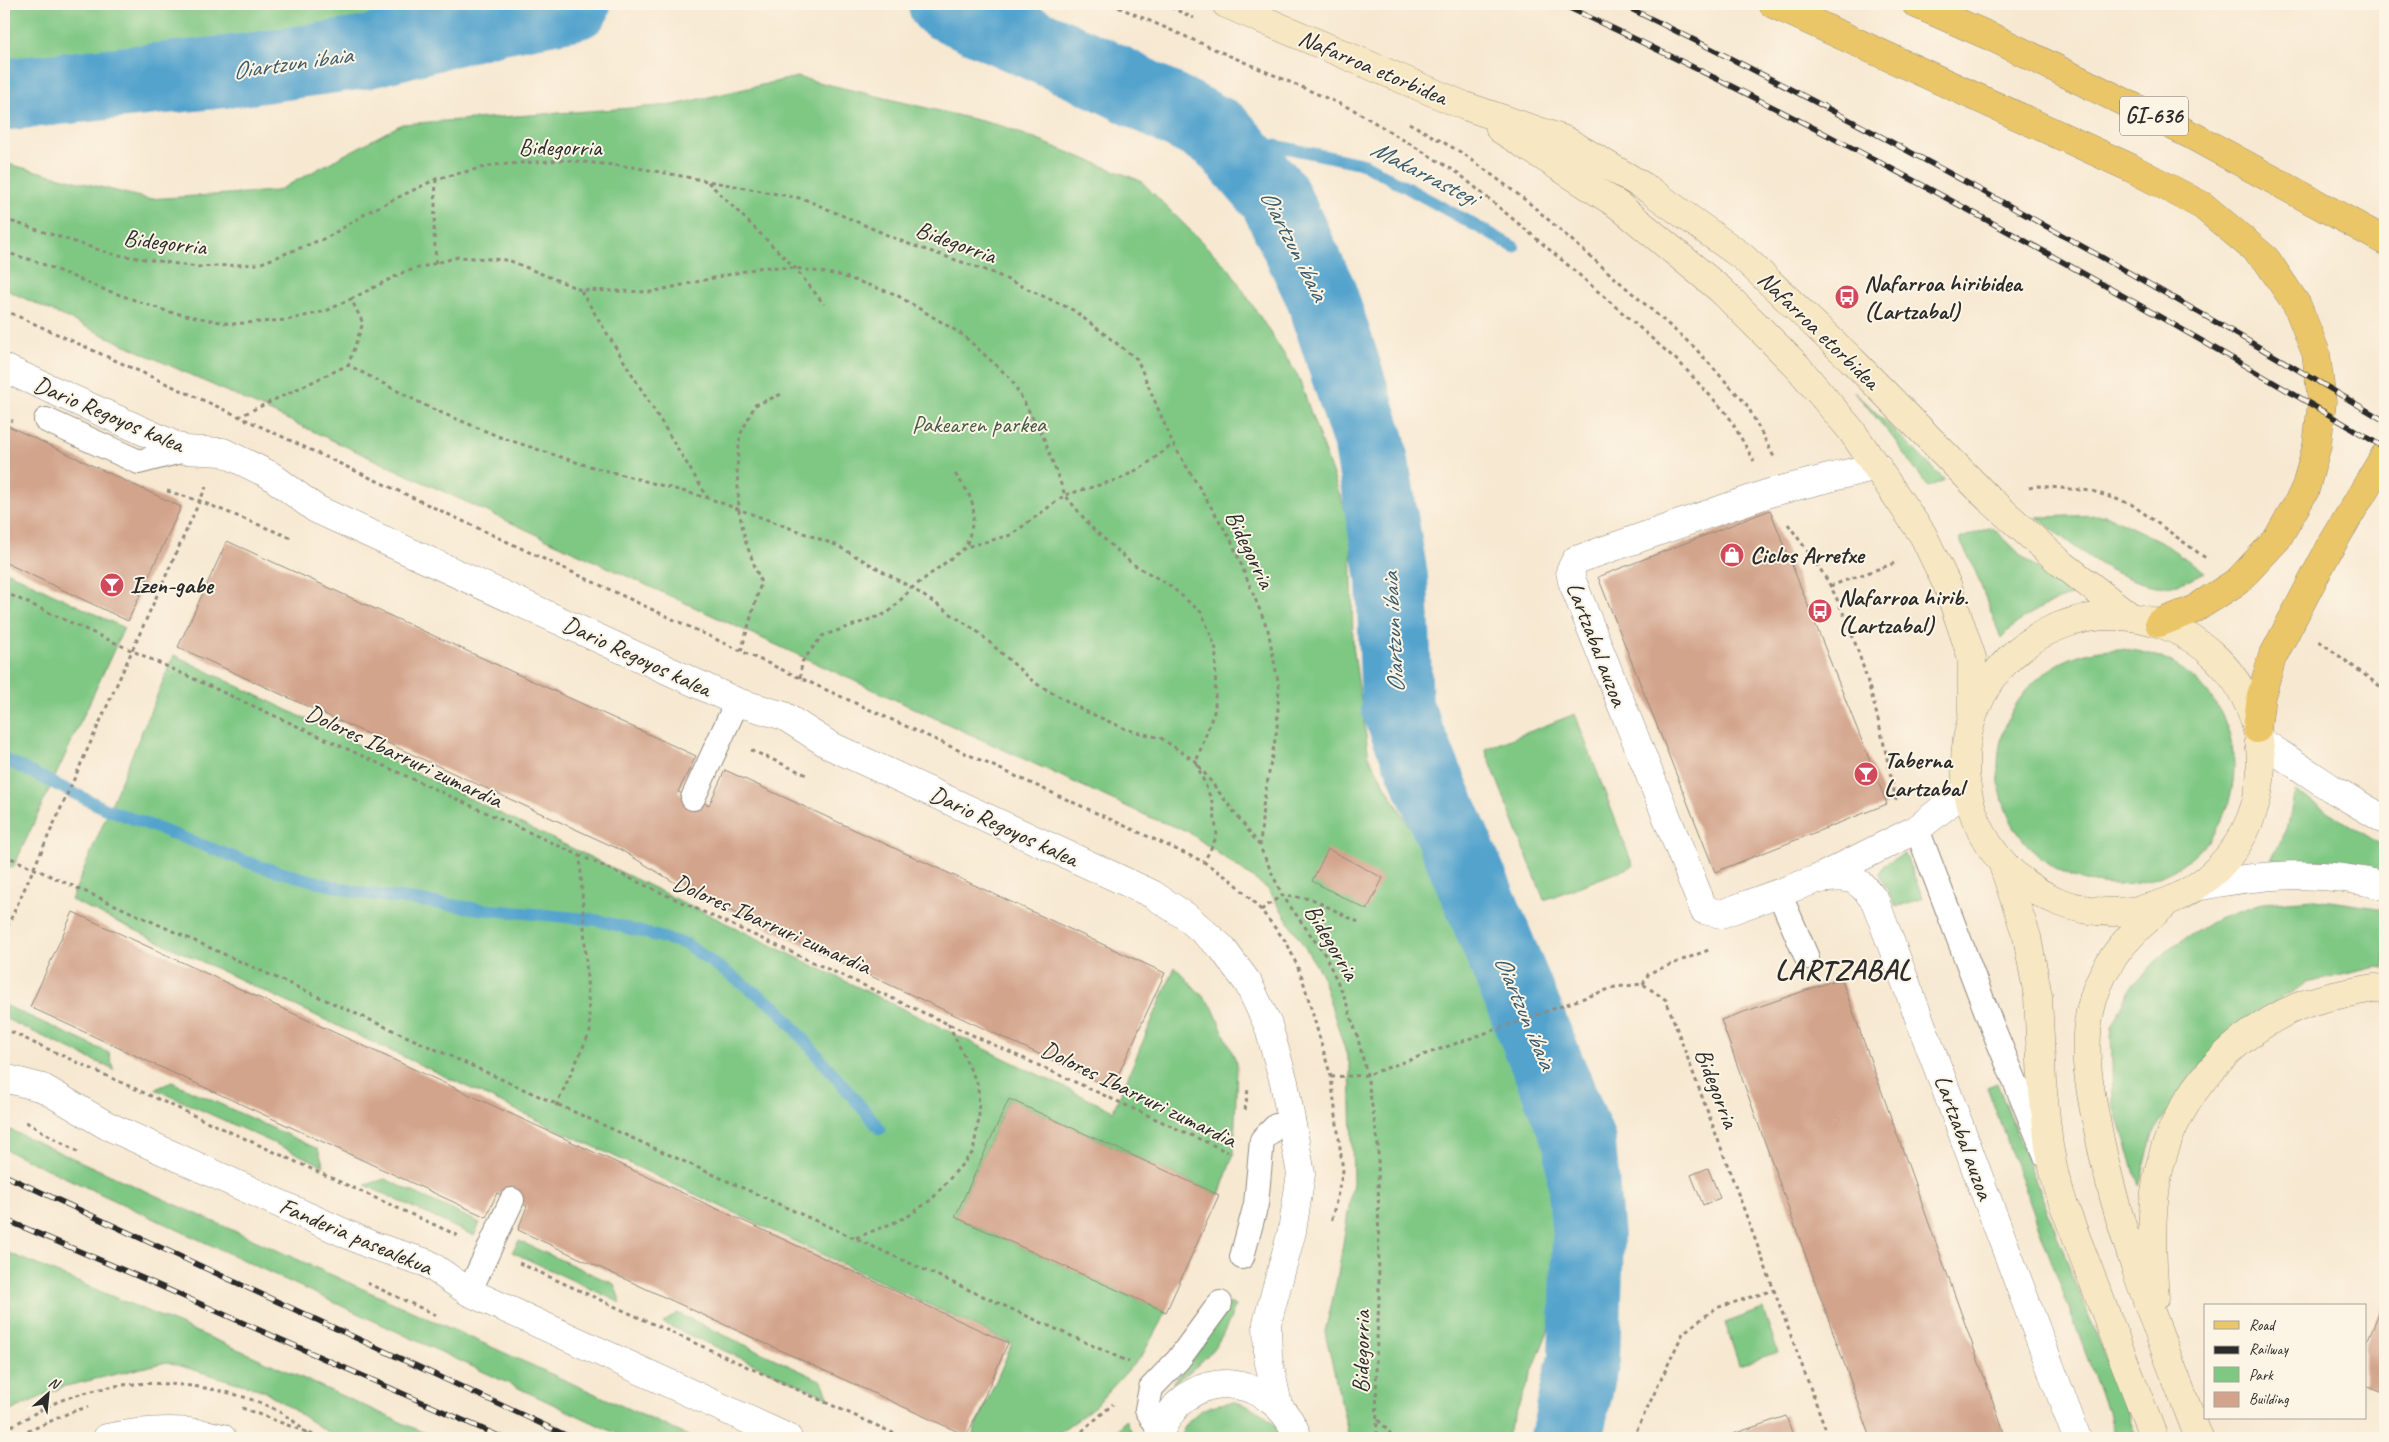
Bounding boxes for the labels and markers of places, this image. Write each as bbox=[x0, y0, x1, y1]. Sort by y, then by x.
place label: Nafarroa hiribidea (Lartzabal) bbox=[1864, 268, 2024, 326]
bus stop icon: Nafarroa hiribidea (Lartzabal) bbox=[1834, 284, 1860, 310]
place label: Ciclos Arretxe bbox=[1750, 540, 1866, 570]
shop icon: Ciclos Arretxe bbox=[1719, 542, 1745, 568]
place label: Izen-gabe bbox=[130, 570, 215, 600]
bar icon: Izen-gabe bbox=[99, 572, 125, 598]
place label: Nafarroa hirib. (Lartzabal) bbox=[1838, 582, 1969, 640]
bus stop icon: Nafarroa hirib. (Lartzabal) bbox=[1807, 598, 1833, 624]
place label: Taberna Lartzabal bbox=[1884, 745, 1969, 803]
bar icon: Taberna Lartzabal bbox=[1853, 761, 1879, 787]

